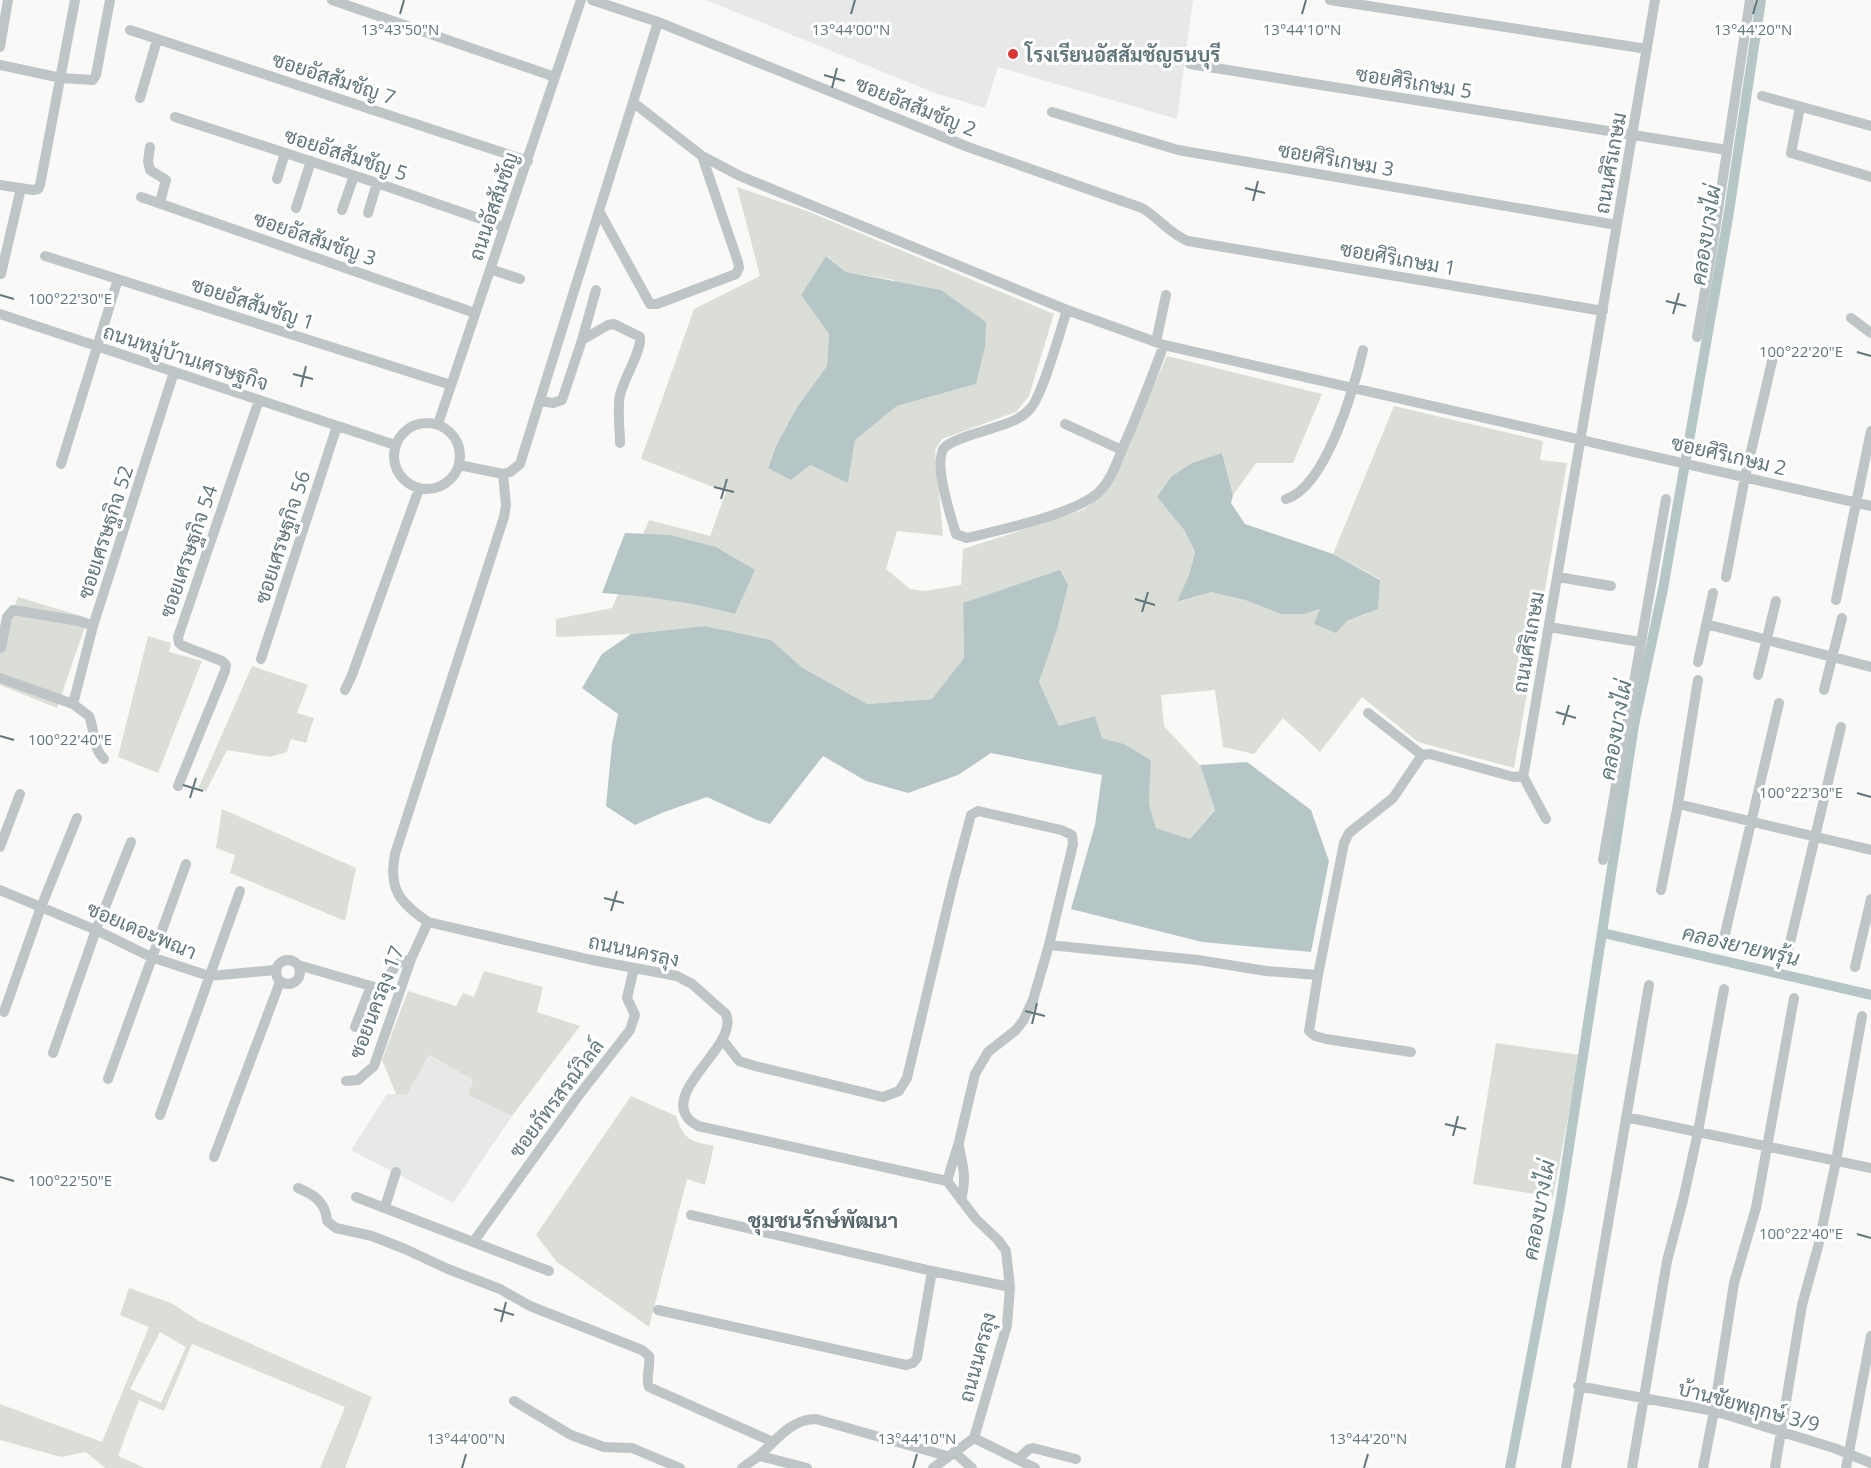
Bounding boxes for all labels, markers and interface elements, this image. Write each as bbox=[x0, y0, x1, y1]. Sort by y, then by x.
text: 13°43'50"N bbox=[361, 19, 439, 39]
text: 13°44'00"N bbox=[812, 19, 890, 39]
text: 13°44'10"N bbox=[1263, 19, 1341, 39]
text: 13°44'20"N bbox=[1714, 19, 1792, 39]
place label: โรงเรียนอัสสัมชัญธนบุรี bbox=[1024, 41, 1220, 70]
street label: ซอยอัสสัมชัญ 7 bbox=[269, 45, 399, 111]
marker: โรงเรียนอัสสัมชัญธนบุรี bbox=[1006, 47, 1020, 61]
street label: ซอยศิริเกษม 5 bbox=[1354, 59, 1474, 105]
street label: ซอยอัสสัมชัญ 2 bbox=[852, 69, 980, 143]
street label: ถนนศิริเกษม bbox=[1588, 110, 1632, 216]
street label: ซอยอัสสัมชัญ 5 bbox=[281, 121, 411, 187]
street label: ซอยศิริเกษม 3 bbox=[1276, 136, 1396, 182]
street label: ถนนอัสสัมชัญ bbox=[462, 148, 524, 264]
water label: คลองบางไผ่ bbox=[1683, 182, 1727, 287]
street label: ซอยอัสสัมชัญ 3 bbox=[250, 204, 380, 272]
street label: ซอยศิริเกษม 1 bbox=[1338, 235, 1458, 281]
street label: ซอยอัสสัมชัญ 1 bbox=[188, 270, 318, 336]
text: 100°22'30"E bbox=[28, 288, 112, 308]
street label: ถนนหมู่บ้านเศรษฐกิจ bbox=[99, 318, 272, 398]
text: 100°22'20"E bbox=[1759, 341, 1843, 361]
street label: ซอยศิริเกษม 2 bbox=[1669, 429, 1789, 481]
street label: ซอยเศรษฐกิจ 52 bbox=[71, 462, 139, 602]
street label: ซอยเศรษฐกิจ 56 bbox=[248, 467, 316, 607]
street label: ซอยเศรษฐกิจ 54 bbox=[153, 481, 223, 621]
street label: ถนนศิริเกษม bbox=[1506, 589, 1550, 695]
water label: คลองบางไผ่ bbox=[1592, 677, 1638, 782]
text: 100°22'40"E bbox=[28, 729, 112, 749]
text: 100°22'30"E bbox=[1759, 782, 1843, 802]
street label: ซอยเดอะพณา bbox=[83, 895, 201, 965]
water label: คลองยายพรุ้น bbox=[1679, 918, 1803, 973]
street label: ถนนนครลุง bbox=[586, 927, 682, 974]
street label: ซอยนครลุง 17 bbox=[342, 942, 411, 1063]
street label: ซอยภัทรสรณ์วิลล์ bbox=[502, 1033, 610, 1163]
water label: คลองบางไผ่ bbox=[1515, 1157, 1561, 1262]
text: 100°22'50"E bbox=[28, 1170, 112, 1190]
district label: ชุมชนรักษ์พัฒนา bbox=[748, 1206, 898, 1236]
text: 100°22'40"E bbox=[1759, 1223, 1843, 1243]
street label: ถนนนครลุง bbox=[952, 1309, 1003, 1405]
street label: บ้านชัยพฤกษ์ 3/9 bbox=[1675, 1374, 1823, 1438]
text: 13°44'00"N bbox=[427, 1428, 505, 1448]
text: 13°44'10"N bbox=[878, 1428, 956, 1448]
text: 13°44'20"N bbox=[1329, 1428, 1407, 1448]

